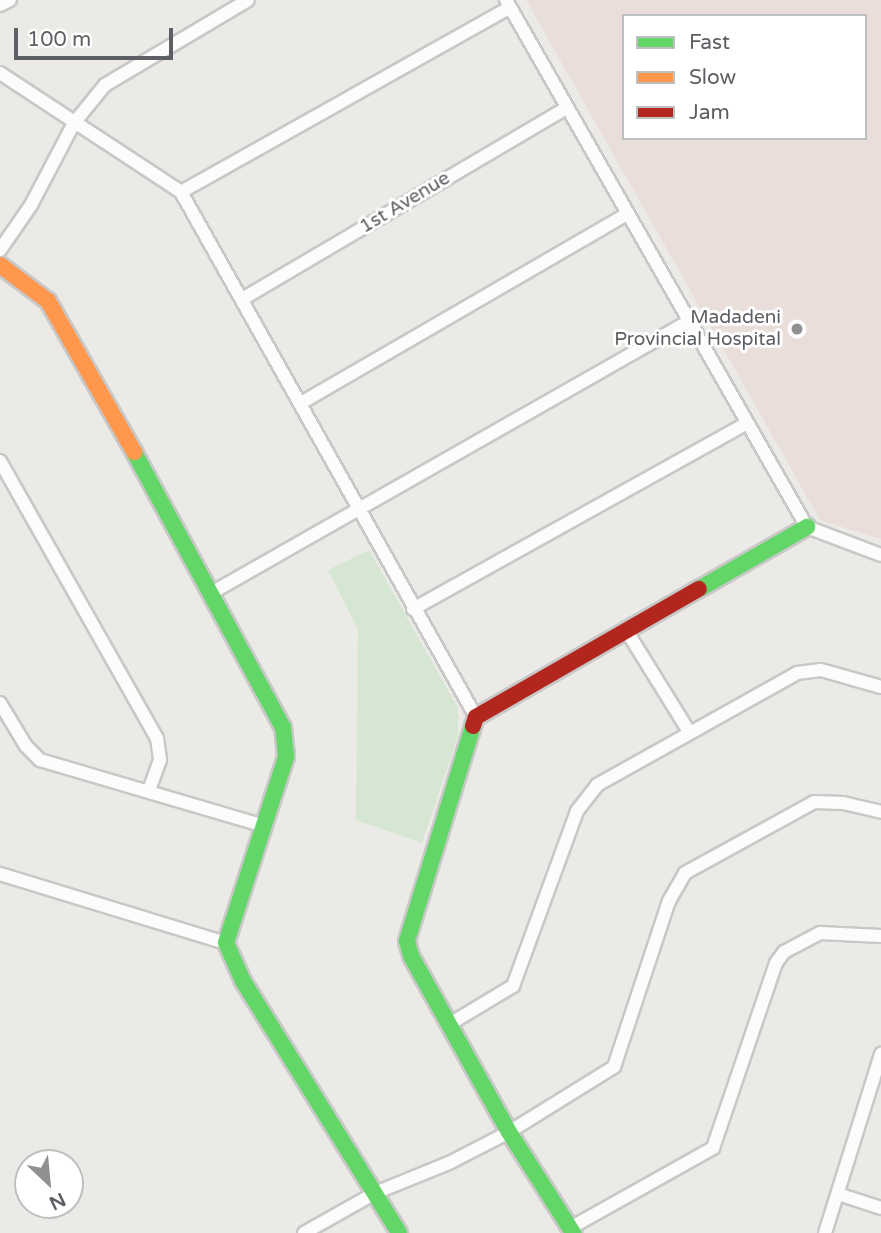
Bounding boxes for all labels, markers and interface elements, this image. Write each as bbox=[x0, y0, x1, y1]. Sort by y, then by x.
scale bar bbox=[18, 14, 177, 58]
legend bbox=[622, 14, 867, 140]
text: 100 m bbox=[27, 27, 91, 52]
text: Fast bbox=[689, 30, 730, 55]
text: Slow bbox=[689, 65, 736, 90]
text: Jam bbox=[689, 100, 730, 125]
street label: 1st Avenue bbox=[356, 167, 454, 239]
place label: Madadeni Provincial Hospital bbox=[614, 307, 781, 351]
marker: Madadeni Provincial Hospital bbox=[787, 319, 807, 339]
north arrow bbox=[14, 1149, 84, 1219]
text: N bbox=[46, 1188, 69, 1214]

